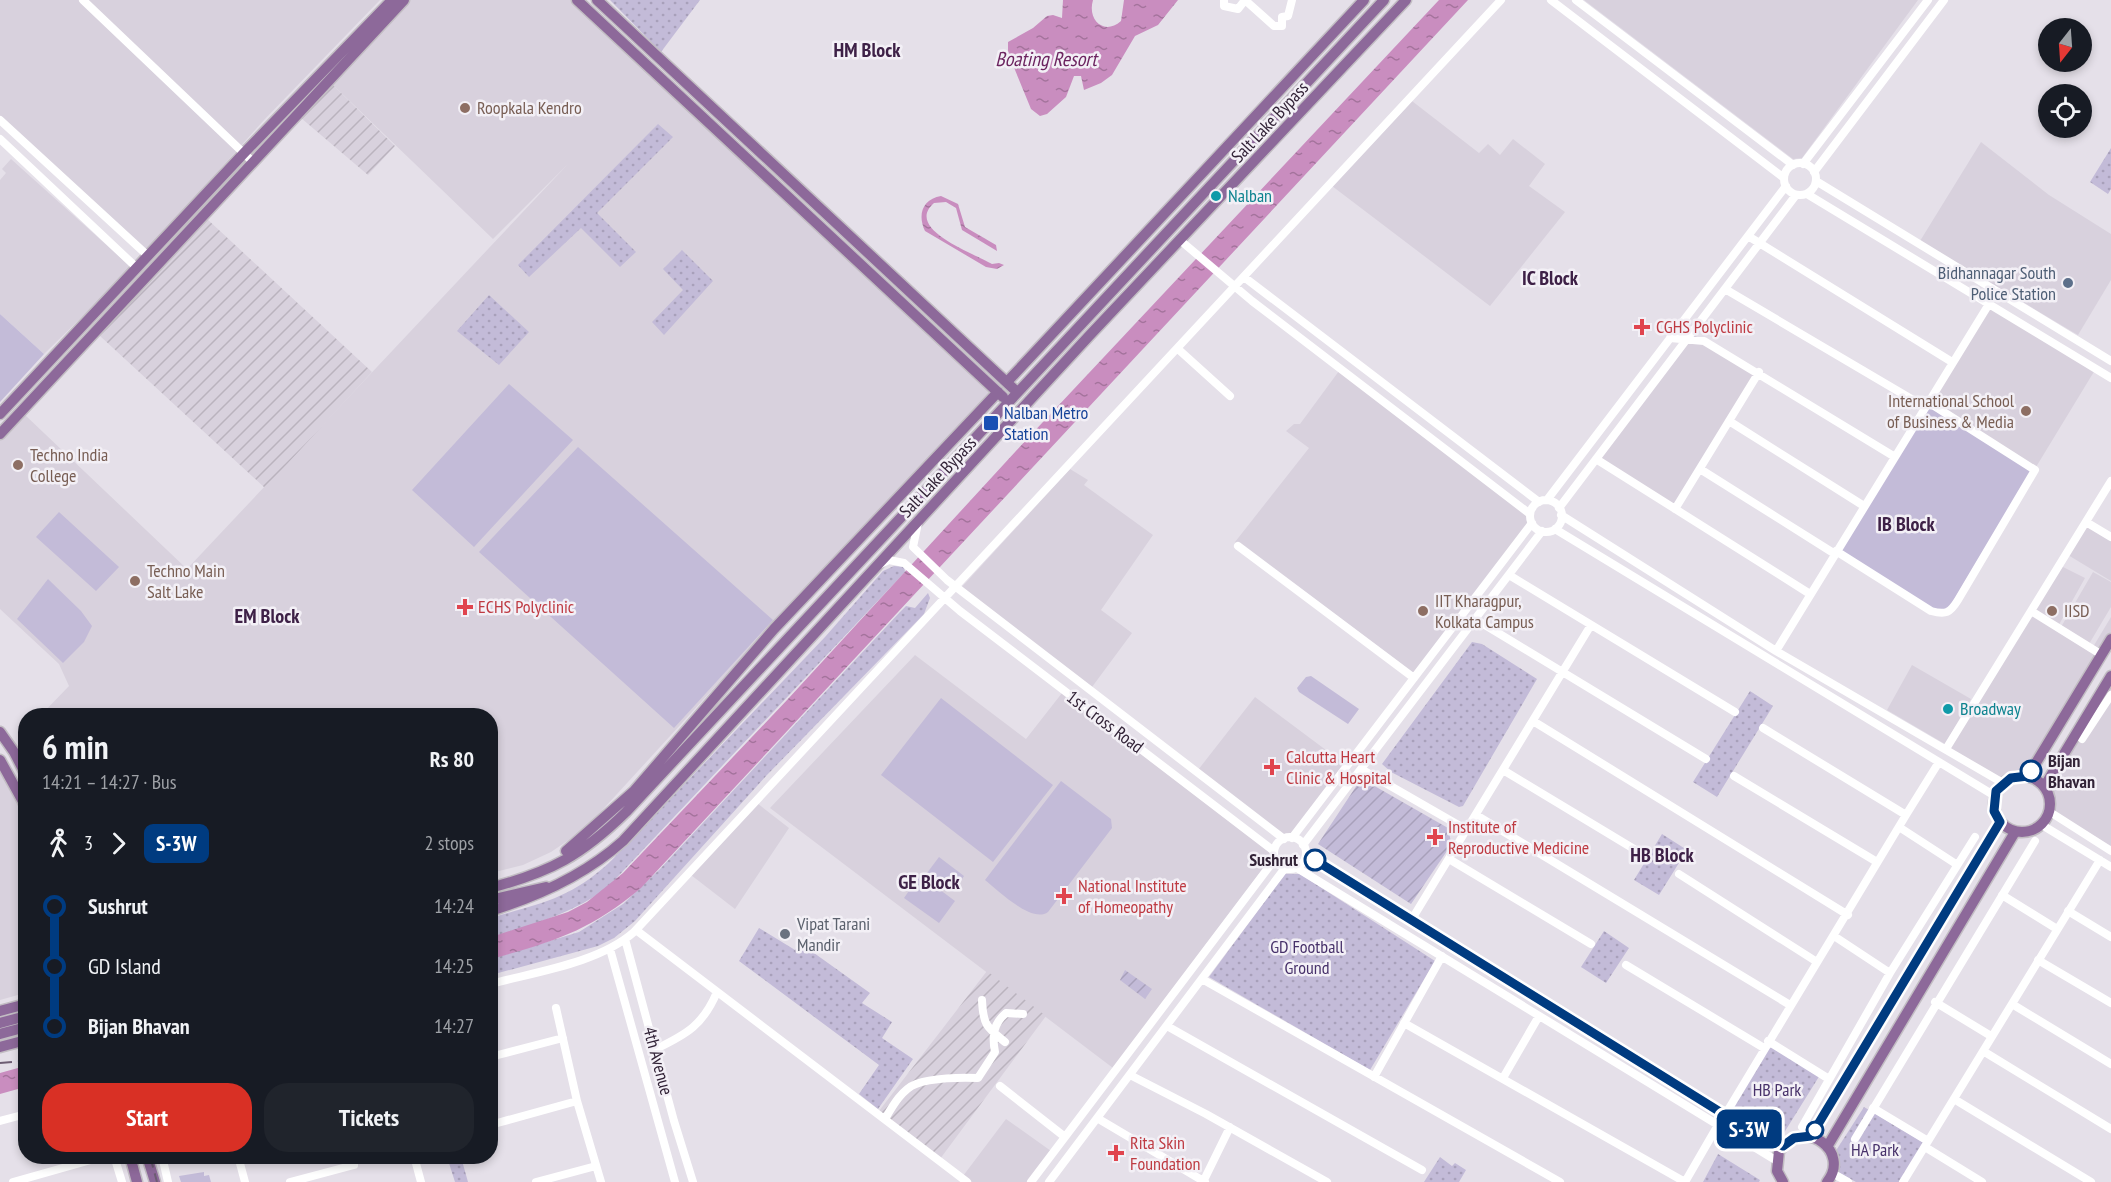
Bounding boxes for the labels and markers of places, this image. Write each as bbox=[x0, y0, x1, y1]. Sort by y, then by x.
place label: Roopkala Kendro bbox=[477, 96, 582, 119]
marker: Roopkala Kendro bbox=[458, 101, 472, 115]
place label: Nalban bbox=[1228, 184, 1272, 207]
marker: Nalban bbox=[1209, 189, 1223, 203]
place label: Bidhannagar South Police Station bbox=[1938, 261, 2056, 305]
marker: Bidhannagar South Police Station bbox=[2061, 276, 2075, 290]
place label: CGHS Polyclinic bbox=[1656, 315, 1754, 338]
marker: CGHS Polyclinic bbox=[1633, 318, 1651, 336]
place label: International School of Business & Media bbox=[1887, 389, 2015, 433]
place label: Nalban Metro Station bbox=[1004, 401, 1089, 445]
marker: International School of Business & Media bbox=[2019, 404, 2033, 418]
marker: Nalban Metro Station bbox=[982, 414, 1000, 432]
place label: Techno India College bbox=[30, 443, 108, 487]
marker: Techno India College bbox=[11, 458, 25, 472]
place label: Techno Main Salt Lake bbox=[147, 559, 225, 603]
marker: Techno Main Salt Lake bbox=[128, 574, 142, 588]
place label: IIT Kharagpur, Kolkata Campus bbox=[1435, 589, 1534, 633]
place label: ECHS Polyclinic bbox=[478, 595, 575, 618]
marker: ECHS Polyclinic bbox=[456, 598, 474, 616]
place label: IISD bbox=[2064, 599, 2090, 622]
marker: IIT Kharagpur, Kolkata Campus bbox=[1416, 604, 1430, 618]
marker: IISD bbox=[2045, 604, 2059, 618]
place label: Broadway bbox=[1960, 697, 2021, 720]
marker: Broadway bbox=[1941, 702, 1955, 716]
place label: Calcutta Heart Clinic & Hospital bbox=[1286, 745, 1392, 789]
place label: Bijan Bhavan bbox=[2048, 749, 2095, 793]
marker: Calcutta Heart Clinic & Hospital bbox=[1263, 758, 1281, 776]
marker: Bijan Bhavan bbox=[2020, 760, 2042, 782]
place label: Institute of Reproductive Medicine bbox=[1448, 815, 1589, 859]
marker: Institute of Reproductive Medicine bbox=[1426, 828, 1444, 846]
place label: Sushrut bbox=[1249, 848, 1299, 871]
marker: Sushrut bbox=[1304, 849, 1326, 871]
place label: National Institute of Homeopathy bbox=[1078, 874, 1187, 918]
marker: National Institute of Homeopathy bbox=[1055, 887, 1073, 905]
place label: Vipat Tarani Mandir bbox=[796, 912, 870, 956]
marker: Vipat Tarani Mandir bbox=[778, 927, 792, 941]
unlabelled marker bbox=[1806, 1121, 1824, 1139]
place label: Rita Skin Foundation bbox=[1130, 1131, 1200, 1175]
marker: Rita Skin Foundation bbox=[1107, 1144, 1125, 1162]

